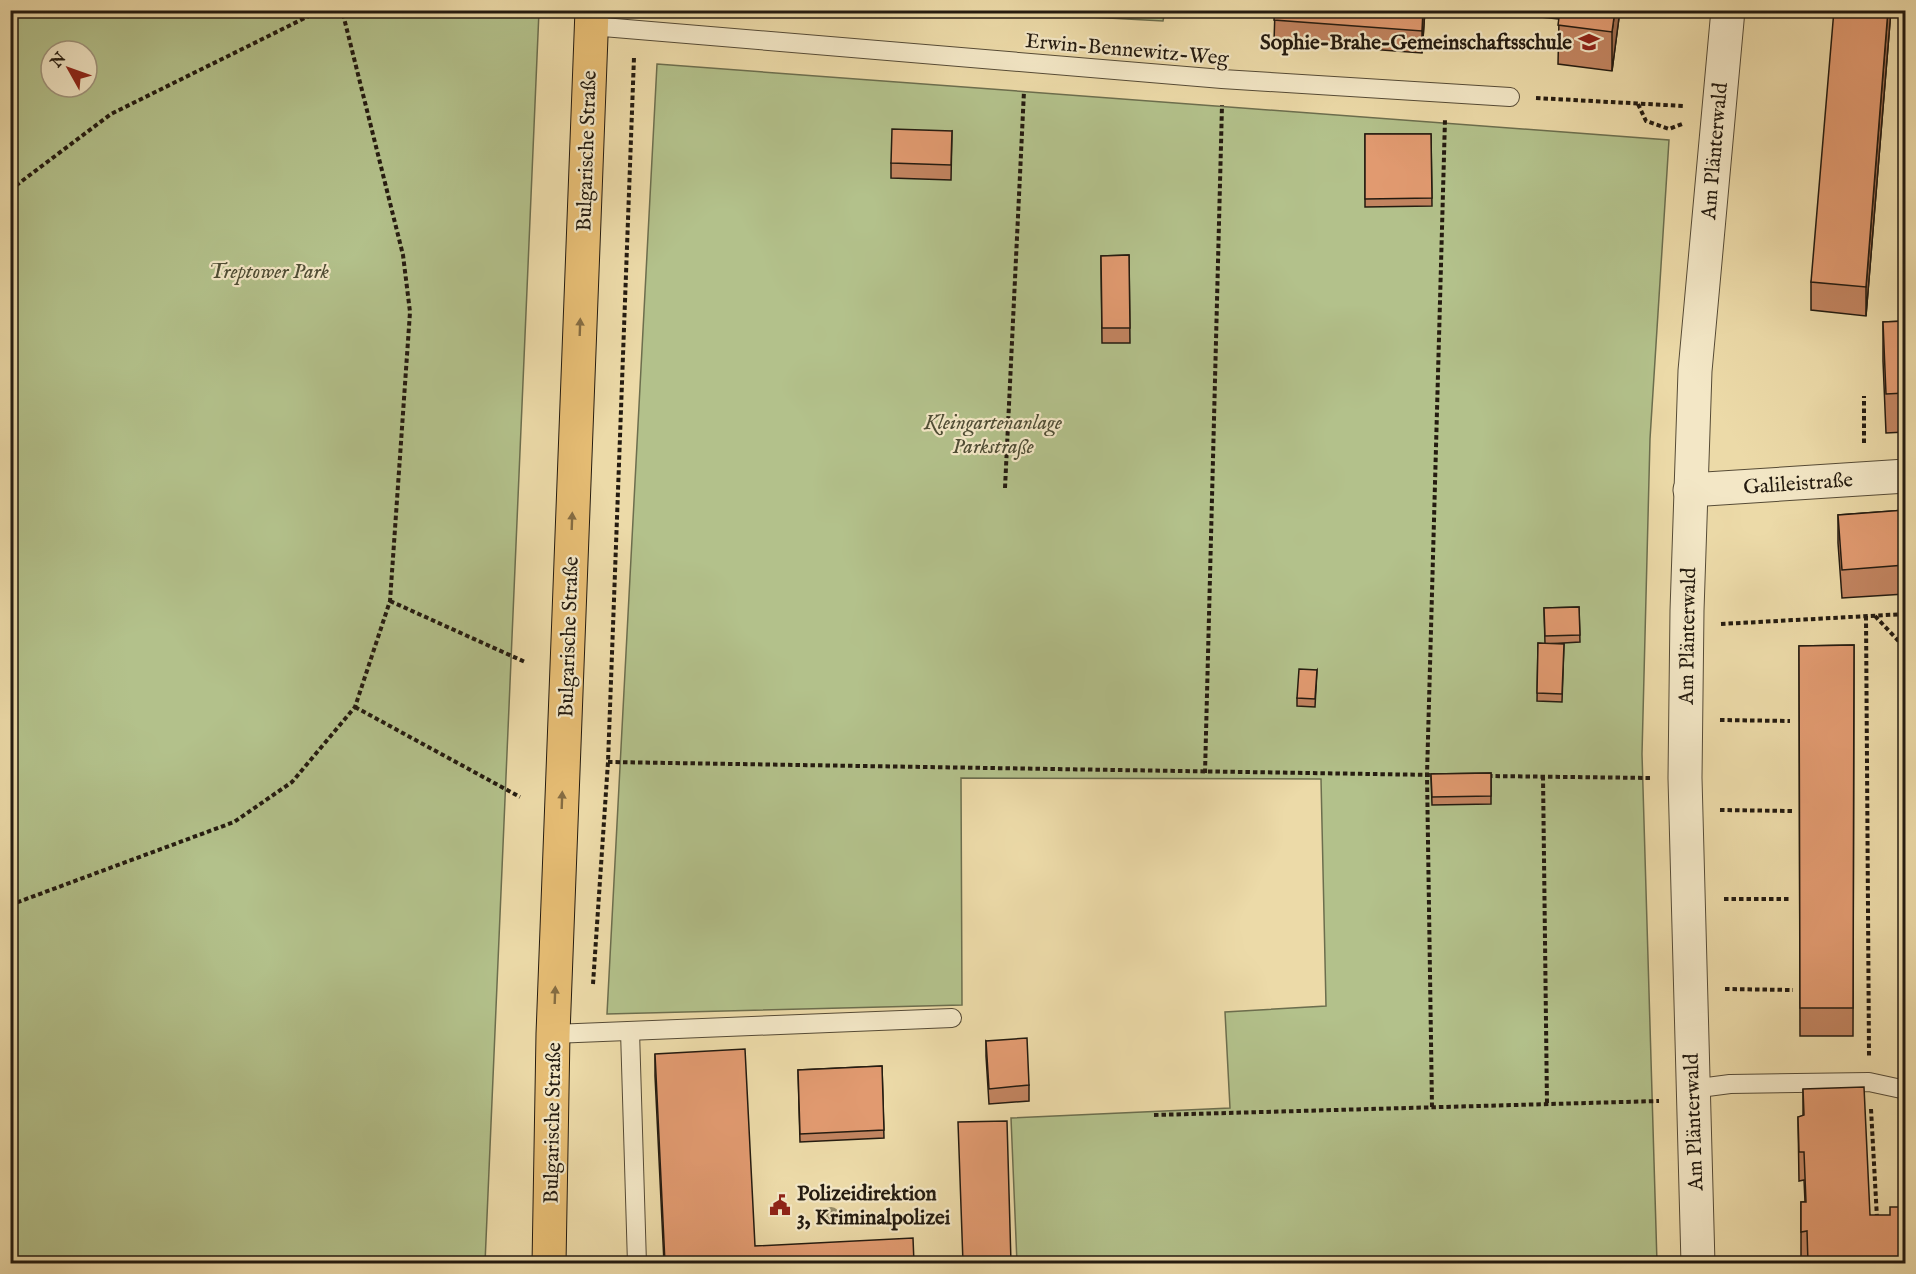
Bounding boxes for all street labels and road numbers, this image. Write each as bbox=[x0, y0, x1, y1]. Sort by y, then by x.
street label: Erwin-Bennewitz-Weg bbox=[1024, 28, 1230, 73]
street label: Bulgarische Straße bbox=[571, 70, 604, 232]
street label: Am Plänterwald bbox=[1696, 81, 1735, 222]
street label: Galileistraße bbox=[1742, 467, 1854, 502]
street label: Bulgarische Straße bbox=[553, 556, 586, 718]
street label: Am Plänterwald bbox=[1674, 566, 1703, 706]
street label: Bulgarische Straße bbox=[539, 1042, 568, 1204]
street label: Am Plänterwald bbox=[1679, 1052, 1710, 1192]

